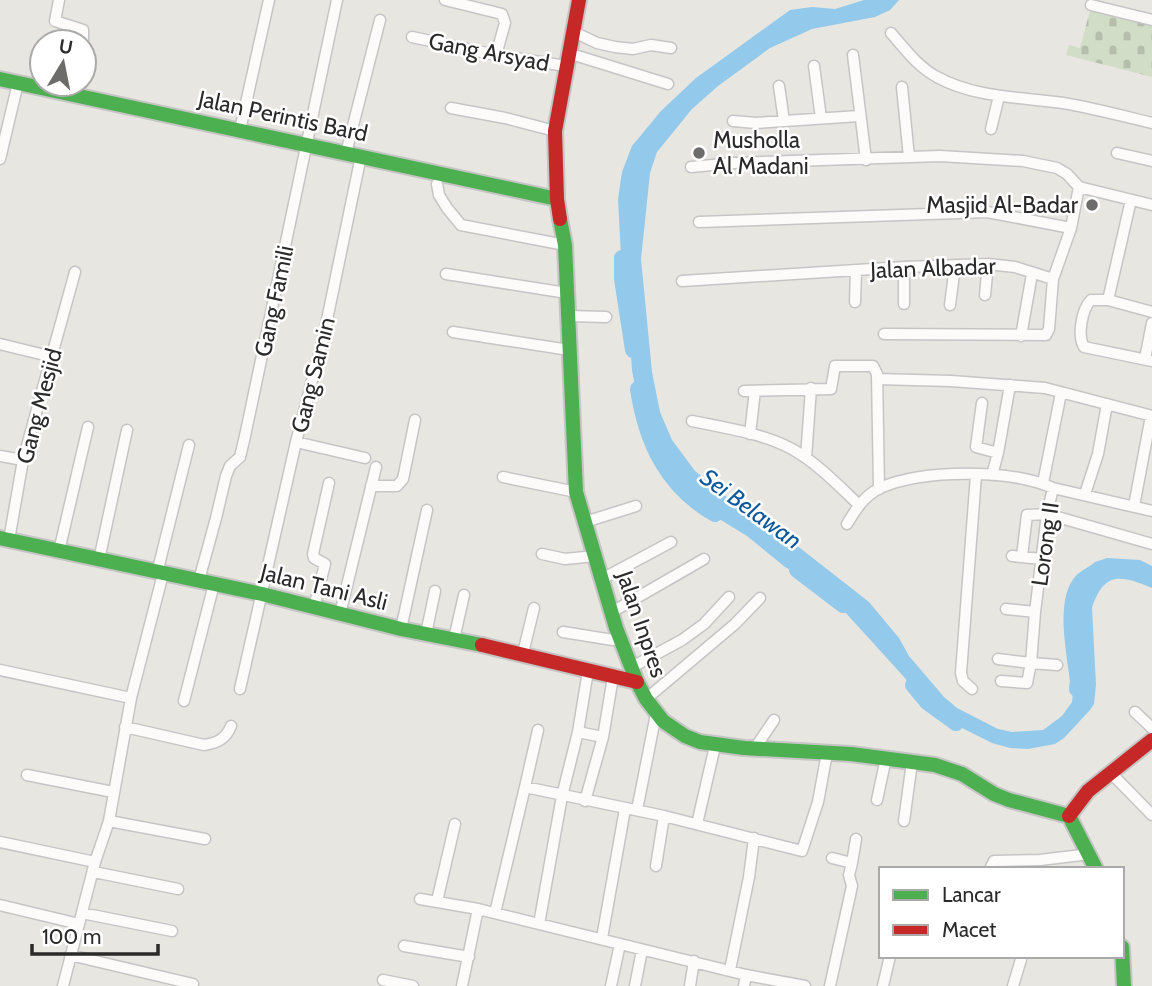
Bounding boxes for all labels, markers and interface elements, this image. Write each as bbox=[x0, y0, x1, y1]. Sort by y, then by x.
street label: Gang Arsyad bbox=[426, 27, 552, 77]
north arrow bbox=[28, 28, 98, 98]
text: U bbox=[57, 34, 75, 59]
street label: Jalan Perintis Bard bbox=[195, 84, 370, 148]
place label: Musholla Al Madani bbox=[713, 126, 809, 180]
marker: Musholla Al Madani bbox=[691, 145, 707, 161]
place label: Masjid Al-Badar bbox=[926, 191, 1079, 219]
marker: Masjid Al-Badar bbox=[1084, 197, 1100, 213]
street label: Gang Famili bbox=[249, 243, 299, 359]
street label: Jalan Albadar bbox=[869, 252, 997, 284]
street label: Gang Samin bbox=[285, 314, 341, 436]
street label: Gang Mesjid bbox=[10, 345, 68, 467]
water label: Sei Belawan bbox=[695, 462, 808, 555]
street label: Lorong II bbox=[1025, 500, 1065, 588]
street label: Jalan Tani Asli bbox=[257, 557, 390, 616]
street label: Jalan Inpres bbox=[610, 566, 673, 681]
legend bbox=[879, 867, 1124, 958]
text: Lancar bbox=[942, 882, 1001, 907]
scale bar bbox=[32, 912, 158, 956]
text: Macet bbox=[942, 917, 996, 942]
text: 100 m bbox=[42, 924, 101, 949]

